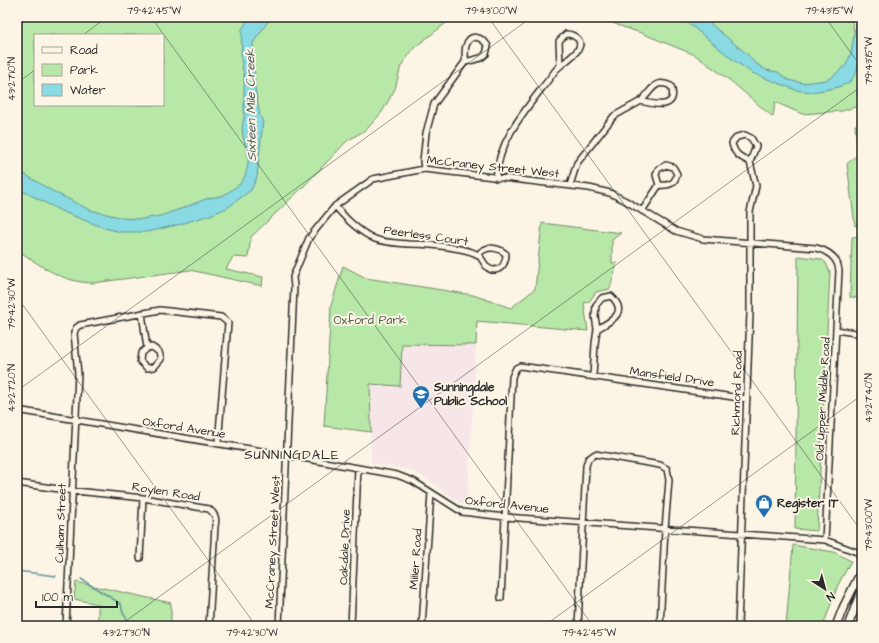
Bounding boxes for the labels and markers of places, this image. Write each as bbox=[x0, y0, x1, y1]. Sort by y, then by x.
place label: Sunningdale Public School bbox=[433, 379, 507, 410]
school or university icon: Sunningdale Public School bbox=[411, 384, 431, 409]
shop icon: Register IT bbox=[754, 493, 774, 518]
place label: Register IT bbox=[777, 495, 839, 514]

